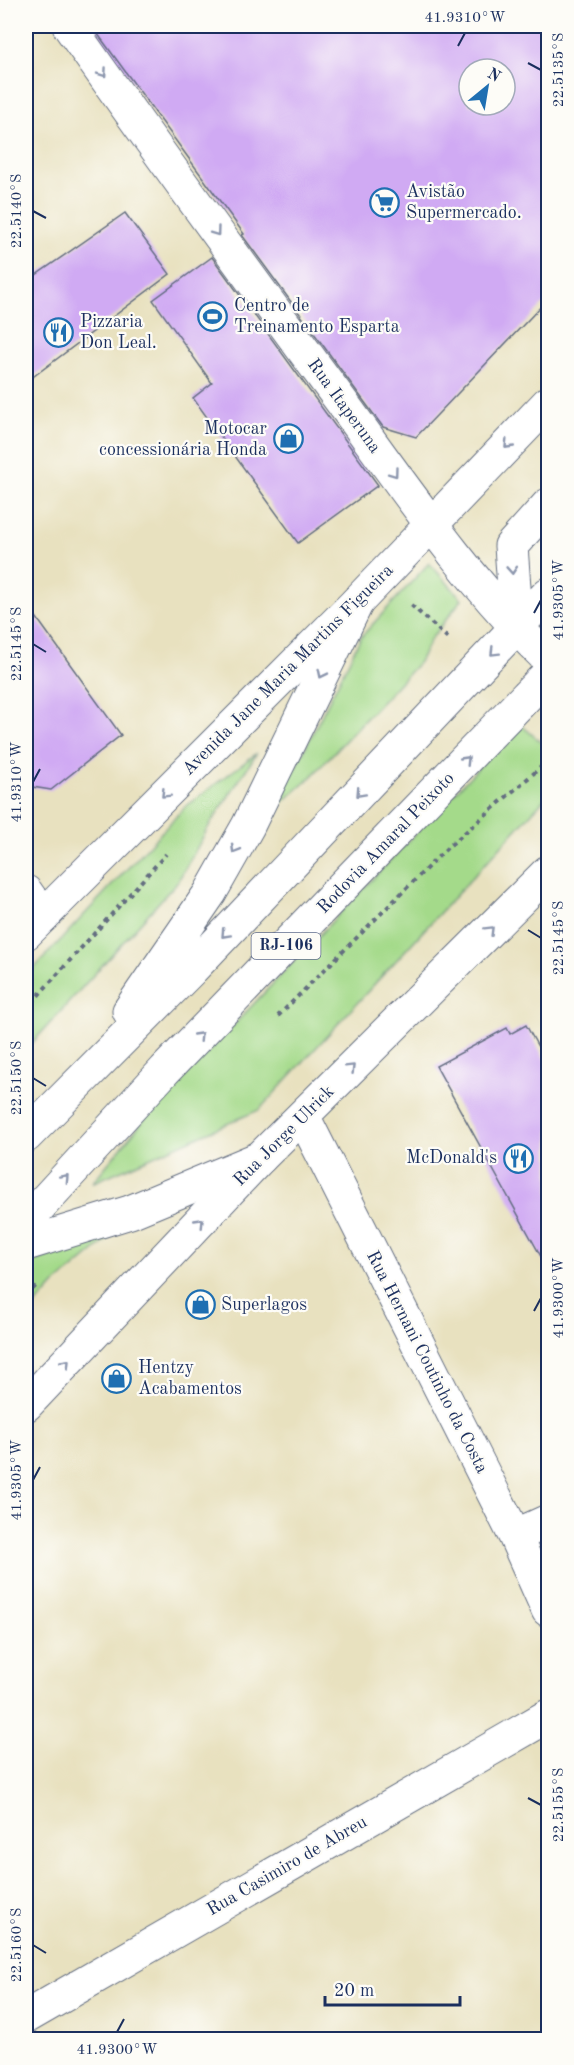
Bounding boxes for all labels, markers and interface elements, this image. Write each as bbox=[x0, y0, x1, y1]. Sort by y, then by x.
text: 41.9310°W bbox=[424, 11, 506, 26]
text: 22.5135°S bbox=[552, 33, 567, 107]
north arrow bbox=[457, 57, 517, 117]
text: N bbox=[484, 66, 503, 86]
one-way arrow bbox=[96, 67, 107, 78]
text: 22.5140°S bbox=[10, 174, 25, 248]
place label: Avistão Supermercado. bbox=[406, 183, 522, 222]
supermarket icon: Avistão Supermercado. bbox=[369, 186, 401, 218]
one-way arrow bbox=[209, 225, 220, 236]
place label: Centro de Treinamento Esparta bbox=[234, 297, 400, 336]
sports icon: Centro de Treinamento Esparta bbox=[197, 300, 229, 332]
place label: Pizzaria Don Leal. bbox=[80, 313, 157, 352]
restaurant icon: Pizzaria Don Leal. bbox=[43, 316, 75, 348]
street label: Rua Itaperuna bbox=[304, 355, 384, 457]
place label: Motocar concessionária Honda bbox=[99, 420, 268, 459]
shop icon: Motocar concessionária Honda bbox=[272, 423, 304, 455]
one-way arrow bbox=[504, 439, 515, 449]
one-way arrow bbox=[387, 467, 398, 478]
text: 41.9305°W bbox=[552, 559, 567, 641]
street label: Avenida Jane Maria Martins Figueira bbox=[179, 561, 397, 779]
one-way arrow bbox=[506, 565, 519, 574]
text: 22.5145°S bbox=[10, 607, 25, 681]
one-way arrow bbox=[491, 644, 502, 655]
one-way arrow bbox=[318, 668, 330, 679]
text: 41.9310°W bbox=[10, 741, 25, 823]
one-way arrow bbox=[459, 756, 470, 766]
street label: Rodovia Amaral Peixoto bbox=[314, 769, 458, 917]
one-way arrow bbox=[356, 785, 367, 796]
one-way arrow bbox=[161, 786, 172, 797]
one-way arrow bbox=[231, 842, 243, 853]
text: 22.5145°S bbox=[552, 901, 567, 975]
one-way arrow bbox=[222, 927, 233, 938]
one-way arrow bbox=[482, 927, 493, 938]
road number: RJ-106 bbox=[252, 933, 320, 959]
one-way arrow bbox=[192, 1032, 203, 1042]
text: 22.5150°S bbox=[10, 1041, 25, 1115]
one-way arrow bbox=[344, 1064, 355, 1075]
street label: Rua Jorge Ulrick bbox=[230, 1082, 338, 1190]
restaurant icon: McDonald's bbox=[502, 1142, 534, 1174]
place label: McDonald's bbox=[406, 1149, 497, 1167]
one-way arrow bbox=[58, 1174, 69, 1185]
one-way arrow bbox=[193, 1218, 204, 1228]
street label: Rua Hernani Coutinho da Costa bbox=[363, 1248, 491, 1476]
text: 41.9300°W bbox=[552, 1257, 567, 1339]
shop icon: Superlagos bbox=[184, 1289, 216, 1321]
place label: Superlagos bbox=[221, 1296, 307, 1314]
one-way arrow bbox=[59, 1359, 70, 1370]
place label: Hentzy Acabamentos bbox=[138, 1359, 242, 1398]
shop icon: Hentzy Acabamentos bbox=[101, 1362, 133, 1394]
text: 41.9305°W bbox=[10, 1439, 25, 1521]
text: 22.5155°S bbox=[552, 1768, 567, 1842]
street label: Rua Casimiro de Abreu bbox=[204, 1813, 370, 1919]
text: 22.5160°S bbox=[10, 1908, 25, 1982]
scale bar bbox=[325, 1969, 460, 2007]
text: 20 m bbox=[334, 1982, 374, 2000]
text: 41.9300°W bbox=[76, 2043, 158, 2058]

